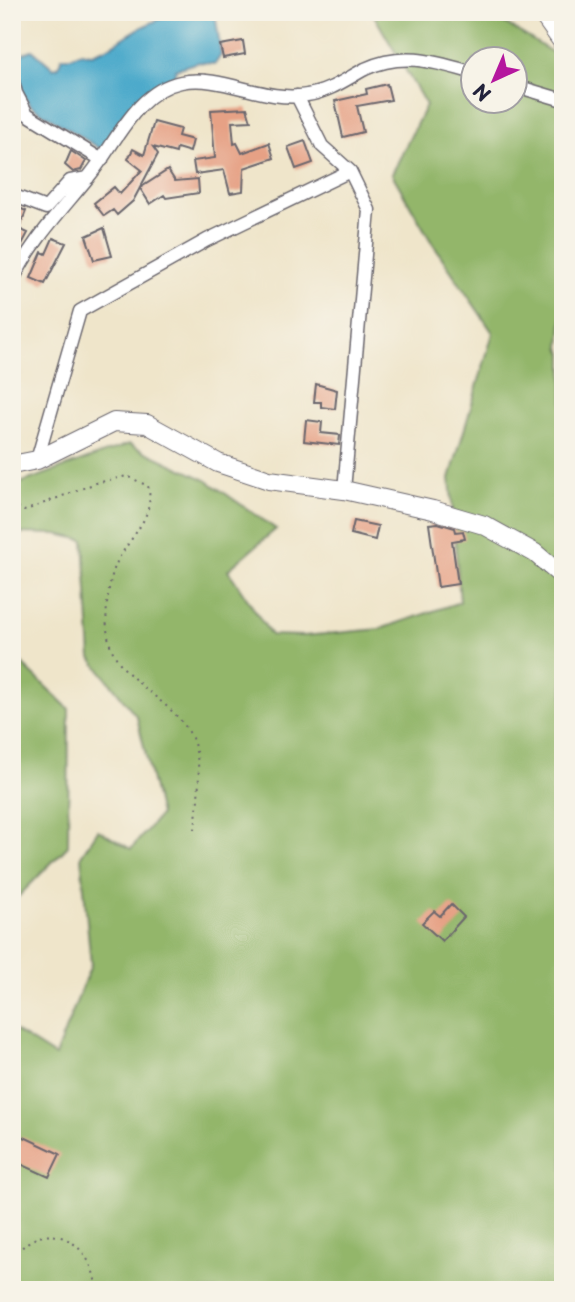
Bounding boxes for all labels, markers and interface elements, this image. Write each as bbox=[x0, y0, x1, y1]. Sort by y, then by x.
north arrow bbox=[460, 46, 530, 116]
text: N bbox=[466, 78, 497, 108]

